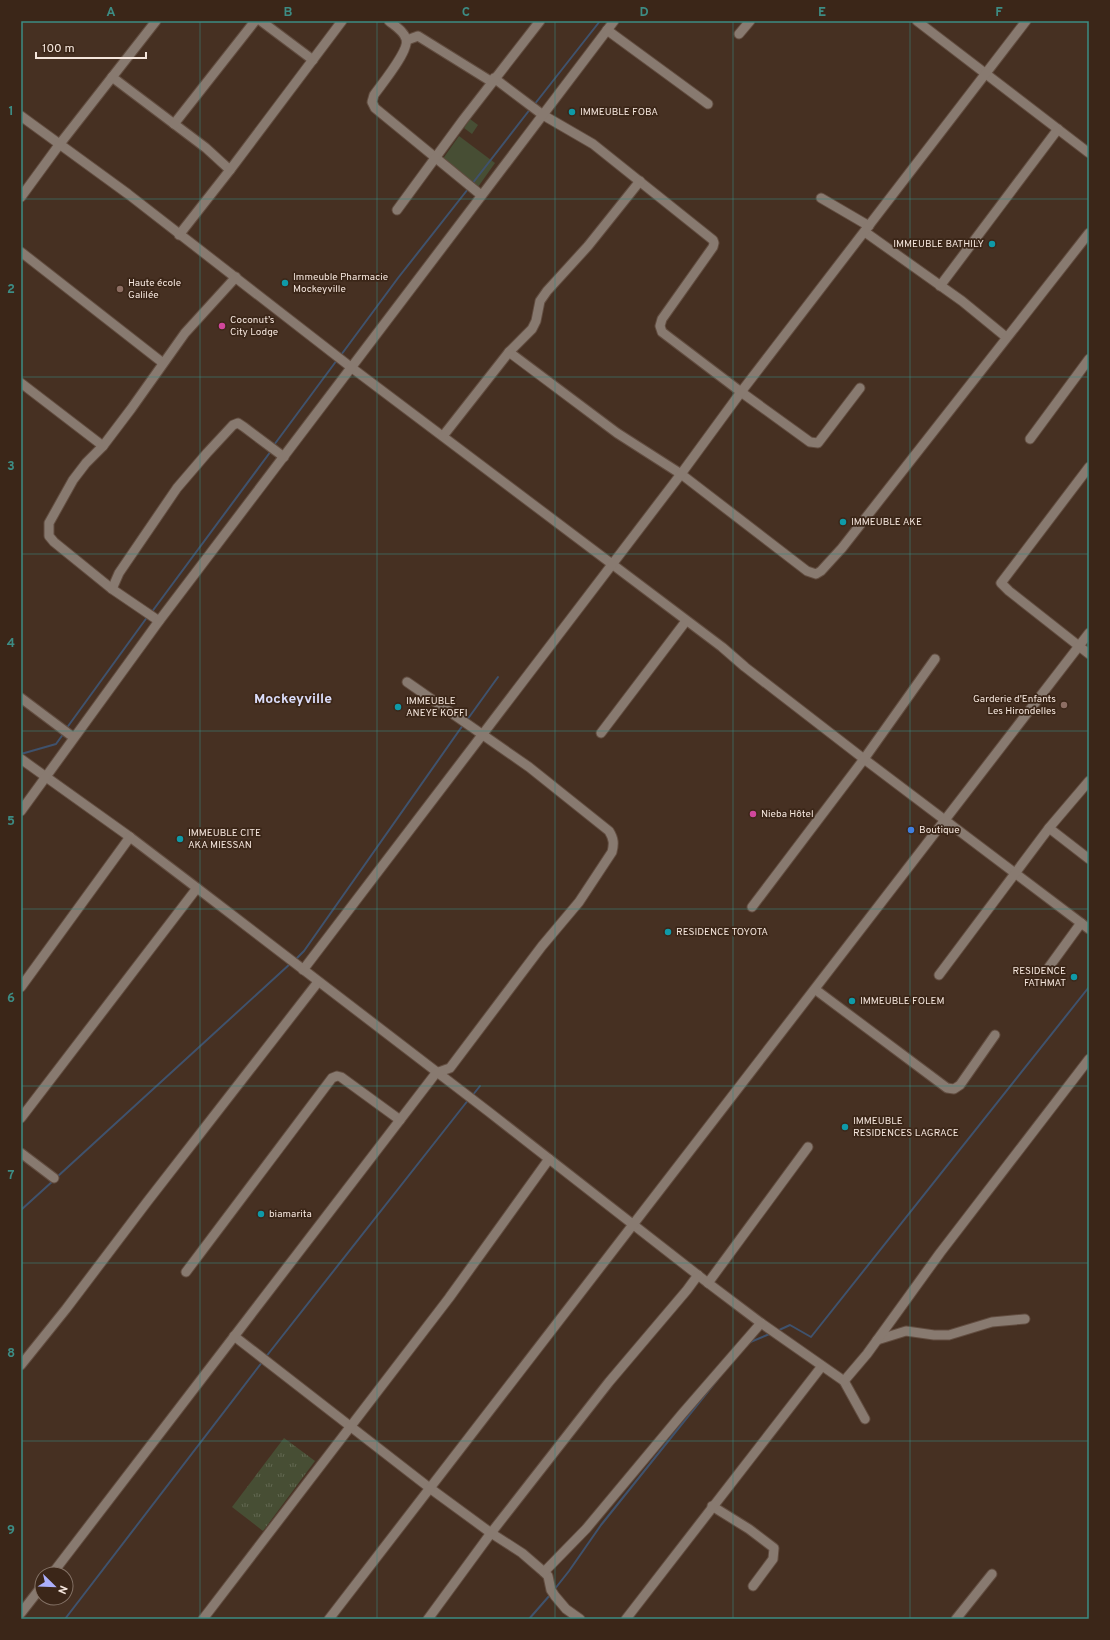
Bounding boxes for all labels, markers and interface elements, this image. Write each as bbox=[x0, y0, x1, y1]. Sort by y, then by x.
text: A bbox=[106, 5, 116, 21]
text: B bbox=[284, 5, 293, 21]
text: C bbox=[462, 5, 470, 21]
text: D bbox=[639, 5, 649, 21]
text: E bbox=[818, 5, 826, 21]
text: F bbox=[995, 5, 1003, 21]
scale bar bbox=[36, 34, 146, 60]
text: 100 m bbox=[42, 41, 75, 57]
text: 1 bbox=[8, 104, 14, 120]
place label: IMMEUBLE FOBA bbox=[580, 106, 658, 119]
marker: IMMEUBLE FOBA bbox=[567, 107, 577, 117]
place label: IMMEUBLE BATHILY bbox=[893, 238, 985, 251]
marker: IMMEUBLE BATHILY bbox=[987, 239, 997, 249]
place label: Immeuble Pharmacie Mockeyville bbox=[293, 271, 388, 296]
place label: Haute école Galilée bbox=[128, 277, 181, 302]
marker: Immeuble Pharmacie Mockeyville bbox=[280, 278, 290, 288]
text: 2 bbox=[7, 282, 15, 298]
marker: Haute école Galilée bbox=[115, 284, 125, 294]
place label: Coconut’s City Lodge bbox=[230, 314, 278, 339]
marker: Coconut’s City Lodge bbox=[217, 321, 227, 331]
text: 3 bbox=[7, 459, 15, 475]
place label: IMMEUBLE AKE bbox=[851, 516, 922, 529]
marker: IMMEUBLE AKE bbox=[838, 517, 848, 527]
text: 4 bbox=[7, 636, 15, 652]
district label: Mockeyville bbox=[254, 691, 332, 708]
place label: Garderie d'Enfants Les Hirondelles bbox=[973, 693, 1056, 718]
place label: IMMEUBLE ANEYE KOFFI bbox=[406, 695, 468, 720]
marker: Garderie d'Enfants Les Hirondelles bbox=[1059, 700, 1069, 710]
marker: IMMEUBLE ANEYE KOFFI bbox=[393, 702, 403, 712]
place label: Nieba Hôtel bbox=[761, 808, 814, 821]
marker: Nieba Hôtel bbox=[748, 809, 758, 819]
text: 5 bbox=[7, 814, 15, 830]
place label: Boutique bbox=[919, 824, 960, 837]
marker: Boutique bbox=[906, 825, 916, 835]
place label: IMMEUBLE CITE AKA MIESSAN bbox=[188, 827, 261, 852]
marker: IMMEUBLE CITE AKA MIESSAN bbox=[175, 834, 185, 844]
place label: RESIDENCE TOYOTA bbox=[676, 926, 768, 939]
marker: RESIDENCE TOYOTA bbox=[663, 927, 673, 937]
place label: RESIDENCE FATHMAT bbox=[1013, 965, 1066, 990]
marker: RESIDENCE FATHMAT bbox=[1069, 972, 1079, 982]
text: 6 bbox=[7, 991, 15, 1007]
place label: IMMEUBLE FOLEM bbox=[860, 995, 945, 1008]
marker: IMMEUBLE FOLEM bbox=[847, 996, 857, 1006]
place label: IMMEUBLE RESIDENCES LAGRACE bbox=[853, 1115, 959, 1140]
marker: IMMEUBLE RESIDENCES LAGRACE bbox=[840, 1122, 850, 1132]
text: 7 bbox=[8, 1168, 15, 1184]
place label: biamarita bbox=[269, 1208, 312, 1221]
marker: biamarita bbox=[256, 1209, 266, 1219]
text: 8 bbox=[7, 1346, 15, 1362]
text: 9 bbox=[7, 1523, 15, 1539]
north arrow bbox=[34, 1566, 74, 1606]
text: N bbox=[54, 1583, 70, 1596]

